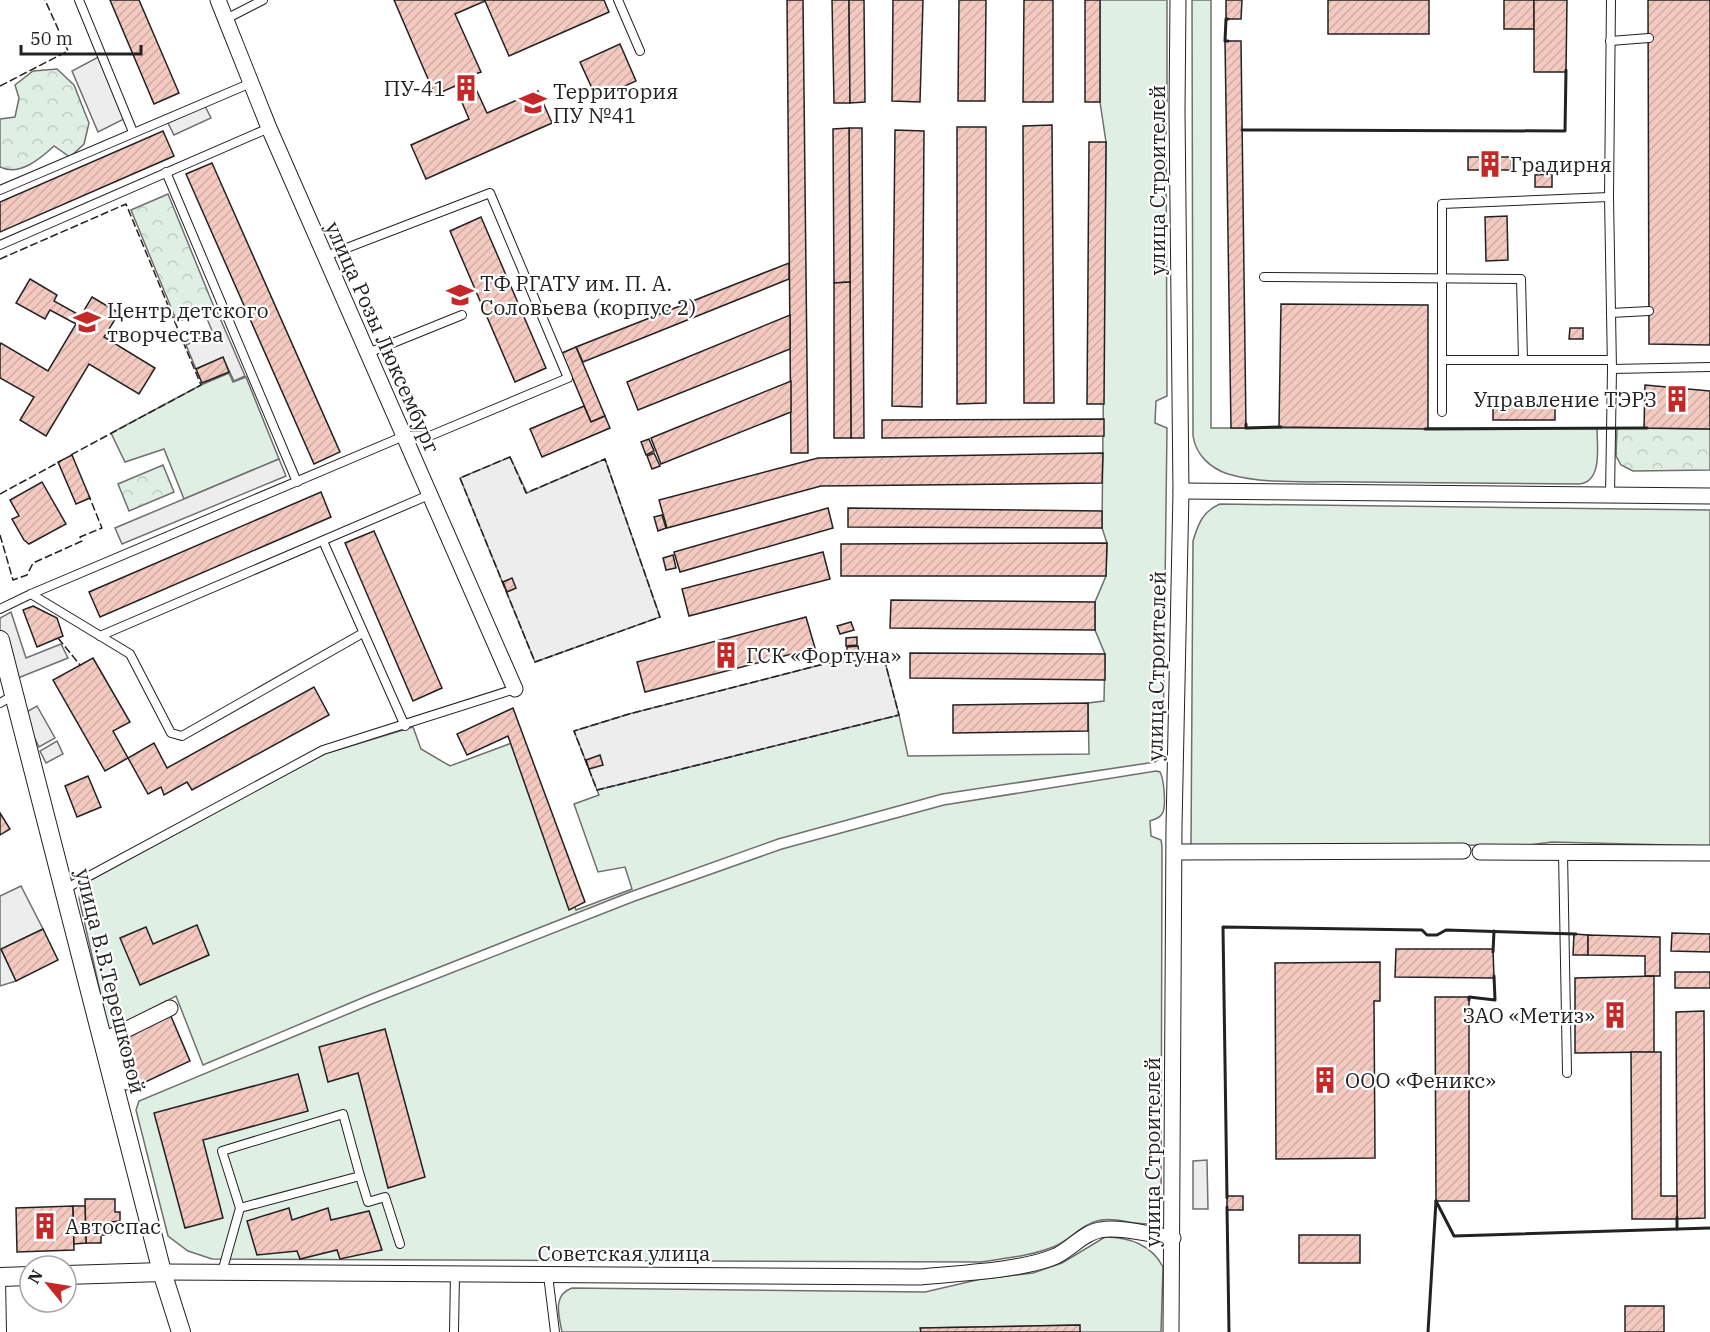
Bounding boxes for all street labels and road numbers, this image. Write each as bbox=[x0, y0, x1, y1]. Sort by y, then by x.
street label: улица Строителей bbox=[1143, 85, 1171, 275]
street label: улица Розы Люксембург bbox=[319, 217, 447, 457]
street label: улица Строителей bbox=[1140, 571, 1172, 761]
street label: улица В.В.Терешковой bbox=[69, 865, 153, 1097]
street label: улица Строителей bbox=[1138, 1057, 1166, 1247]
street label: Советская улица bbox=[537, 1239, 711, 1267]

